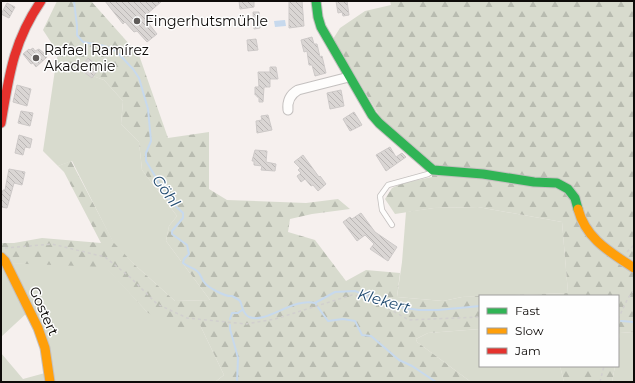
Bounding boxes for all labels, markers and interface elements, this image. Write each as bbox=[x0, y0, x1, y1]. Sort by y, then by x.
place label: Fingerhutsmühle bbox=[145, 12, 268, 30]
marker: Fingerhutsmühle bbox=[132, 16, 142, 26]
place label: Rafael Ramírez Akademie bbox=[44, 41, 149, 75]
marker: Rafael Ramírez Akademie bbox=[31, 53, 41, 63]
water label: Göhl bbox=[148, 171, 184, 211]
street label: Gostert bbox=[25, 284, 63, 339]
water label: Klekert bbox=[356, 284, 413, 317]
legend bbox=[479, 295, 619, 367]
text: Fast bbox=[515, 303, 540, 318]
text: Slow bbox=[515, 323, 544, 338]
text: Jam bbox=[514, 343, 541, 358]

